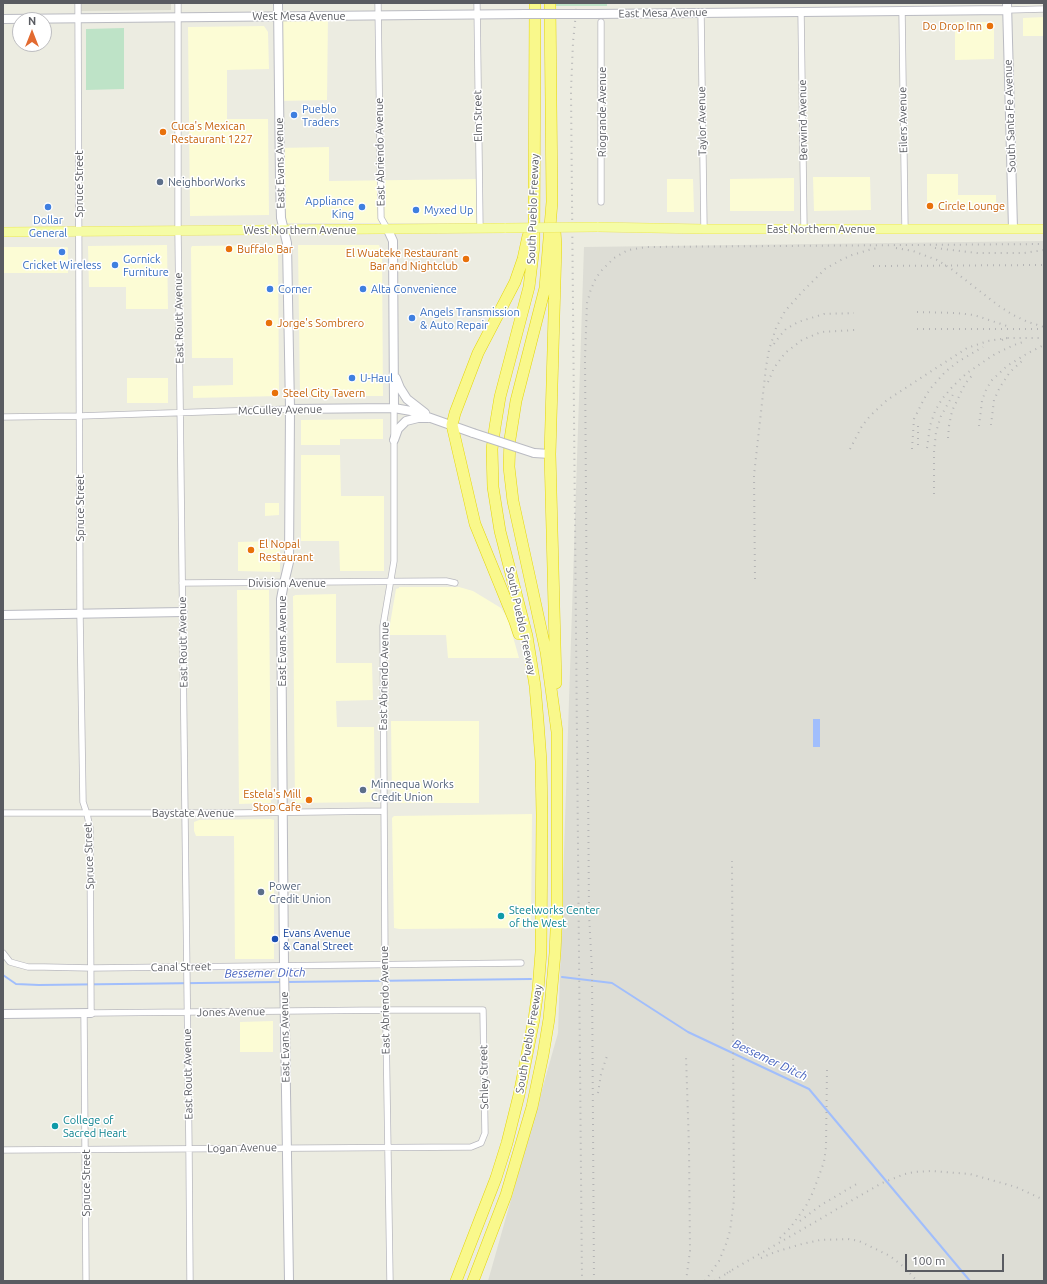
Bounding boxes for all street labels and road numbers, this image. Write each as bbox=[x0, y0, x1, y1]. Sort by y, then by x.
street label: East Mesa Avenue bbox=[618, 6, 708, 20]
street label: West Mesa Avenue bbox=[252, 9, 346, 23]
street label: South Santa Fe Avenue bbox=[1001, 59, 1019, 173]
street label: Riogrande Avenue bbox=[595, 67, 609, 157]
street label: Berwind Avenue bbox=[796, 79, 810, 161]
street label: Taylor Avenue bbox=[695, 86, 709, 156]
street label: Eilers Avenue bbox=[896, 87, 910, 153]
street label: Elm Street bbox=[471, 90, 485, 142]
street label: East Abriendo Avenue bbox=[372, 98, 388, 206]
street label: East Evans Avenue bbox=[273, 117, 287, 209]
street label: Spruce Street bbox=[72, 150, 86, 218]
street label: South Pueblo Freeway bbox=[524, 154, 542, 264]
street label: East Northern Avenue bbox=[767, 222, 875, 236]
street label: West Northern Avenue bbox=[244, 223, 356, 237]
street label: East Routt Avenue bbox=[172, 272, 186, 364]
street label: McCulley Avenue bbox=[238, 403, 322, 417]
street label: Spruce Street bbox=[73, 474, 87, 542]
street label: South Pueblo Freeway bbox=[503, 566, 539, 676]
street label: Division Avenue bbox=[248, 576, 326, 590]
street label: East Evans Avenue bbox=[275, 595, 289, 687]
street label: East Routt Avenue bbox=[176, 596, 190, 688]
street label: East Abriendo Avenue bbox=[376, 622, 392, 730]
street label: Baystate Avenue bbox=[152, 806, 234, 820]
street label: Spruce Street bbox=[81, 822, 97, 890]
street label: East Abriendo Avenue bbox=[377, 946, 393, 1054]
street label: Canal Street bbox=[151, 960, 211, 974]
street label: South Pueblo Freeway bbox=[513, 984, 545, 1094]
street label: East Evans Avenue bbox=[278, 991, 292, 1083]
street label: Jones Avenue bbox=[197, 1005, 265, 1019]
street label: East Routt Avenue bbox=[181, 1028, 195, 1120]
street label: Schley Street bbox=[477, 1045, 491, 1109]
street label: Logan Avenue bbox=[207, 1141, 277, 1155]
street label: Spruce Street bbox=[79, 1149, 93, 1217]

